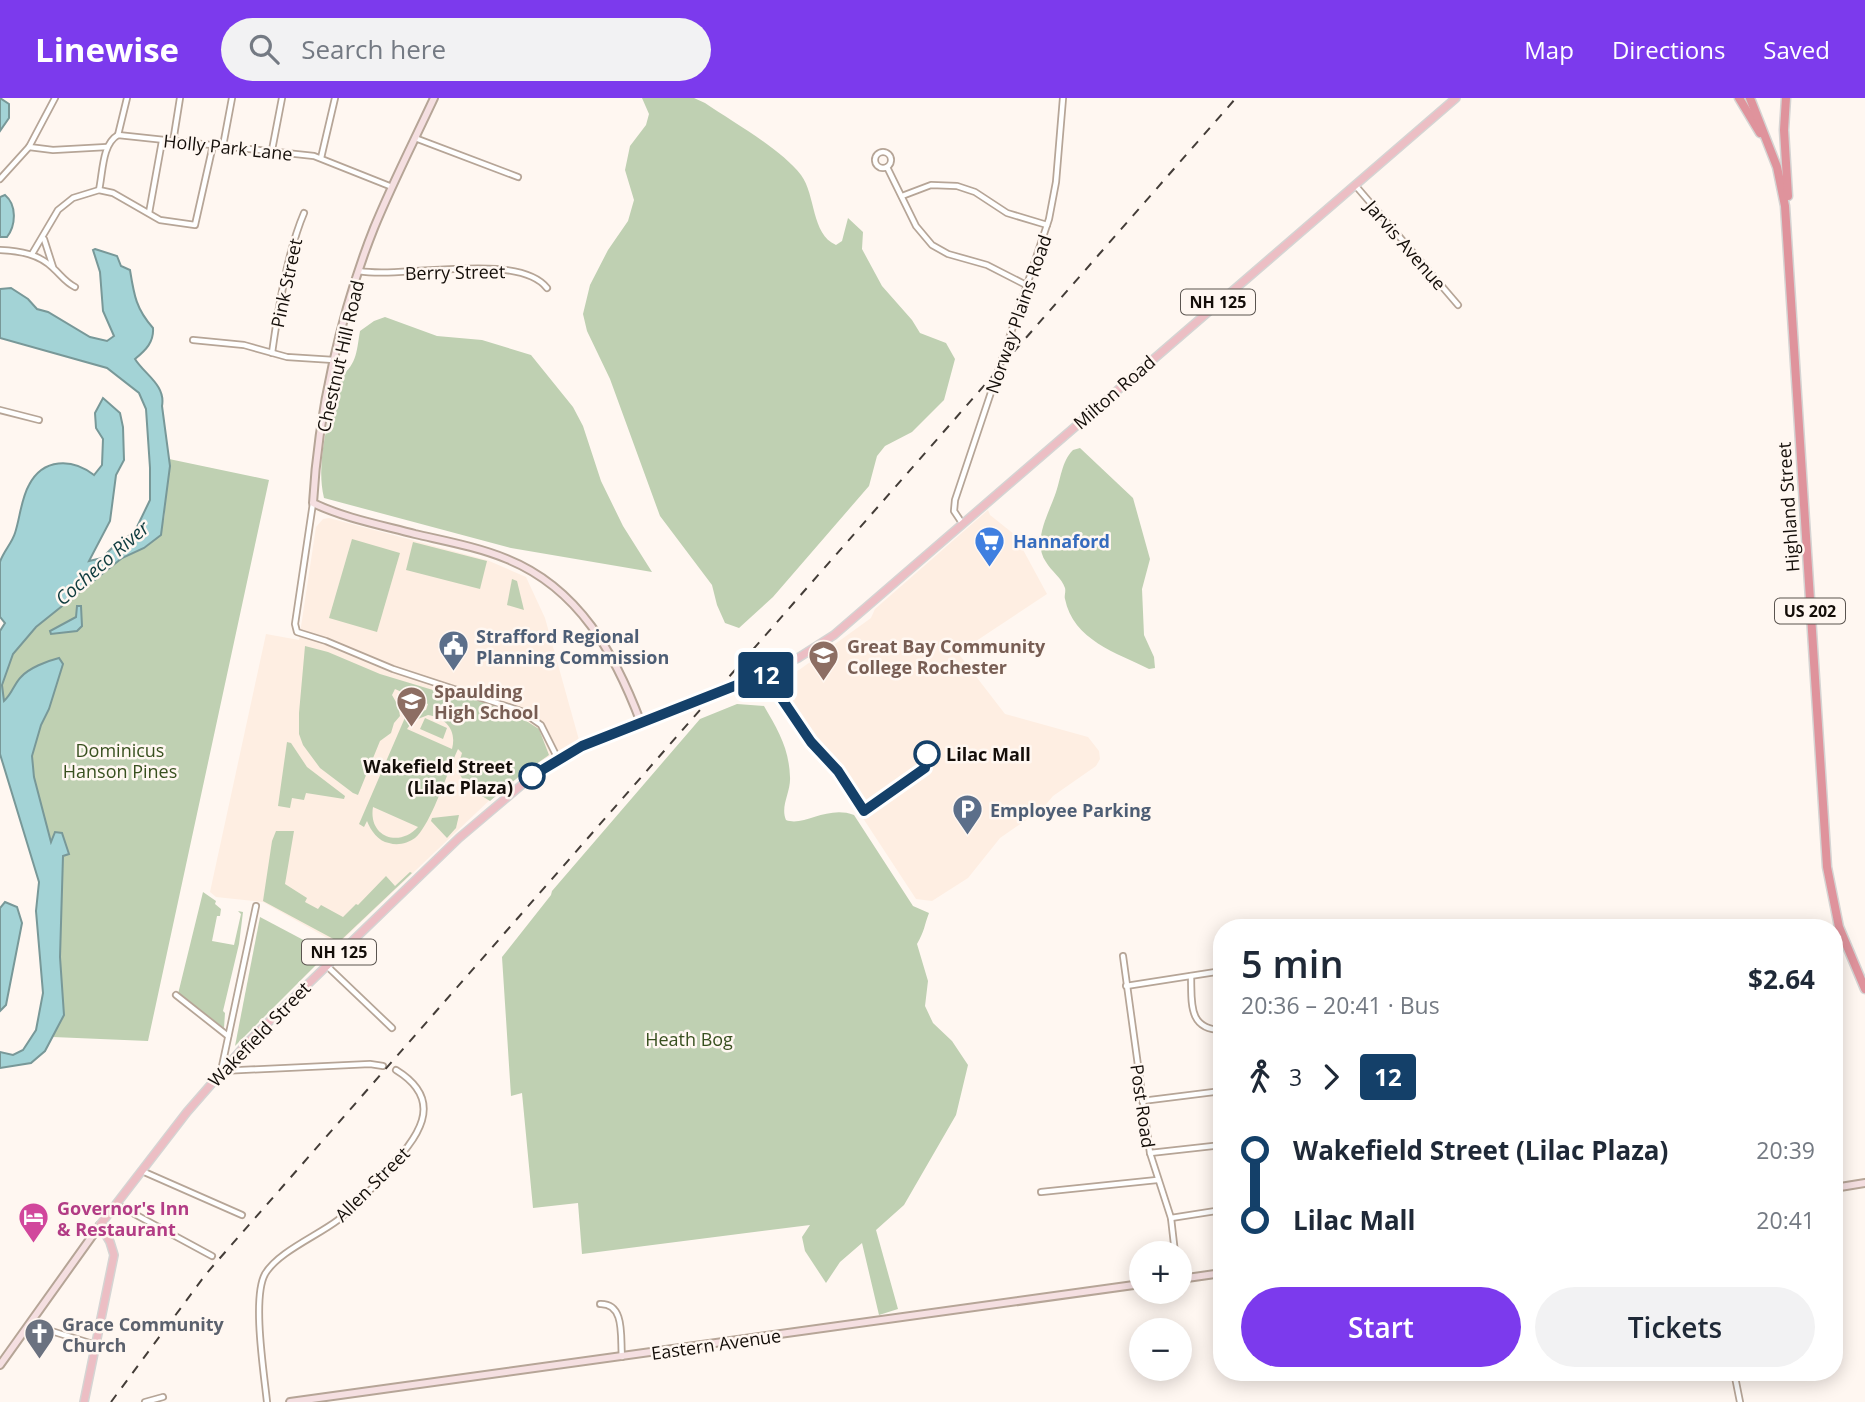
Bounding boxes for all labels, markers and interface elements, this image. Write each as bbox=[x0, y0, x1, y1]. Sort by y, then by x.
search box bbox=[221, 18, 711, 81]
text: Linewise bbox=[35, 27, 179, 72]
icon: search bbox=[245, 30, 283, 68]
text: Search here bbox=[301, 31, 446, 67]
text: Map bbox=[1524, 33, 1574, 66]
text: Directions bbox=[1612, 33, 1725, 66]
text: Saved bbox=[1763, 33, 1830, 66]
street label: Holly Park Lane bbox=[162, 128, 294, 166]
street label: Jarvis Avenue bbox=[1359, 193, 1452, 295]
street label: Norway Plains Road bbox=[980, 231, 1056, 397]
street label: Pink Street bbox=[265, 236, 307, 330]
street label: Berry Street bbox=[405, 259, 505, 285]
street label: Chestnut Hill Road bbox=[311, 278, 369, 434]
road number: NH 125 bbox=[1181, 290, 1255, 314]
street label: Milton Road bbox=[1068, 350, 1160, 434]
street label: Highland Street bbox=[1771, 441, 1805, 573]
water label: Cocheco River bbox=[50, 514, 156, 611]
supermarket icon: Hannaford bbox=[973, 524, 1007, 568]
place label: Hannaford bbox=[1013, 529, 1110, 553]
road number: US 202 bbox=[1775, 598, 1845, 624]
place label: Strafford Regional Planning Commission bbox=[476, 624, 669, 669]
public building icon: Strafford Regional Planning Commission bbox=[436, 629, 470, 673]
place label: Great Bay Community College Rochester bbox=[847, 634, 1046, 679]
school or university icon: Great Bay Community College Rochester bbox=[807, 639, 841, 683]
line badge: 12 bbox=[734, 652, 798, 698]
text: 12 bbox=[752, 658, 780, 691]
place label: Spaulding High School bbox=[434, 679, 539, 724]
school or university icon: Spaulding High School bbox=[394, 684, 428, 728]
park label: Dominicus Hanson Pines bbox=[63, 738, 177, 783]
marker: Lilac Mall bbox=[914, 741, 940, 767]
place label: Lilac Mall bbox=[946, 742, 1031, 766]
place label: Wakefield Street (Lilac Plaza) bbox=[363, 754, 513, 799]
marker: Wakefield Street (Lilac Plaza) bbox=[519, 763, 545, 789]
parking icon: Employee Parking bbox=[950, 793, 984, 837]
place label: Employee Parking bbox=[990, 798, 1151, 822]
text: 5 min bbox=[1241, 937, 1344, 989]
road number: NH 125 bbox=[302, 940, 376, 964]
text: $2.64 bbox=[1748, 961, 1815, 997]
street label: Wakefield Street bbox=[203, 976, 315, 1092]
text: 20:36 – 20:41 · Bus bbox=[1241, 989, 1440, 1021]
park label: Heath Bog bbox=[645, 1027, 733, 1051]
icon: walk bbox=[1241, 1058, 1279, 1096]
icon: forward bbox=[1312, 1058, 1350, 1096]
text: 12 bbox=[1374, 1060, 1402, 1093]
text: 3 bbox=[1289, 1061, 1302, 1093]
street label: Post Road bbox=[1125, 1063, 1161, 1149]
text: Wakefield Street (Lilac Plaza) bbox=[1293, 1132, 1668, 1168]
text: 20:39 bbox=[1756, 1134, 1815, 1166]
street label: Allen Street bbox=[329, 1141, 415, 1227]
place label: Governor's Inn & Restaurant bbox=[57, 1196, 189, 1241]
hotel icon: Governor's Inn & Restaurant bbox=[17, 1201, 51, 1245]
text: Lilac Mall bbox=[1293, 1202, 1415, 1238]
text: 20:41 bbox=[1756, 1204, 1815, 1236]
map controls bbox=[1129, 1241, 1192, 1381]
button: + bbox=[1129, 1241, 1192, 1304]
button: Start bbox=[1241, 1287, 1521, 1367]
button: Tickets bbox=[1535, 1287, 1815, 1367]
place label: Grace Community Church bbox=[62, 1312, 225, 1357]
church icon: Grace Community Church bbox=[22, 1317, 56, 1361]
button: − bbox=[1129, 1318, 1192, 1381]
street label: Eastern Avenue bbox=[650, 1323, 782, 1365]

